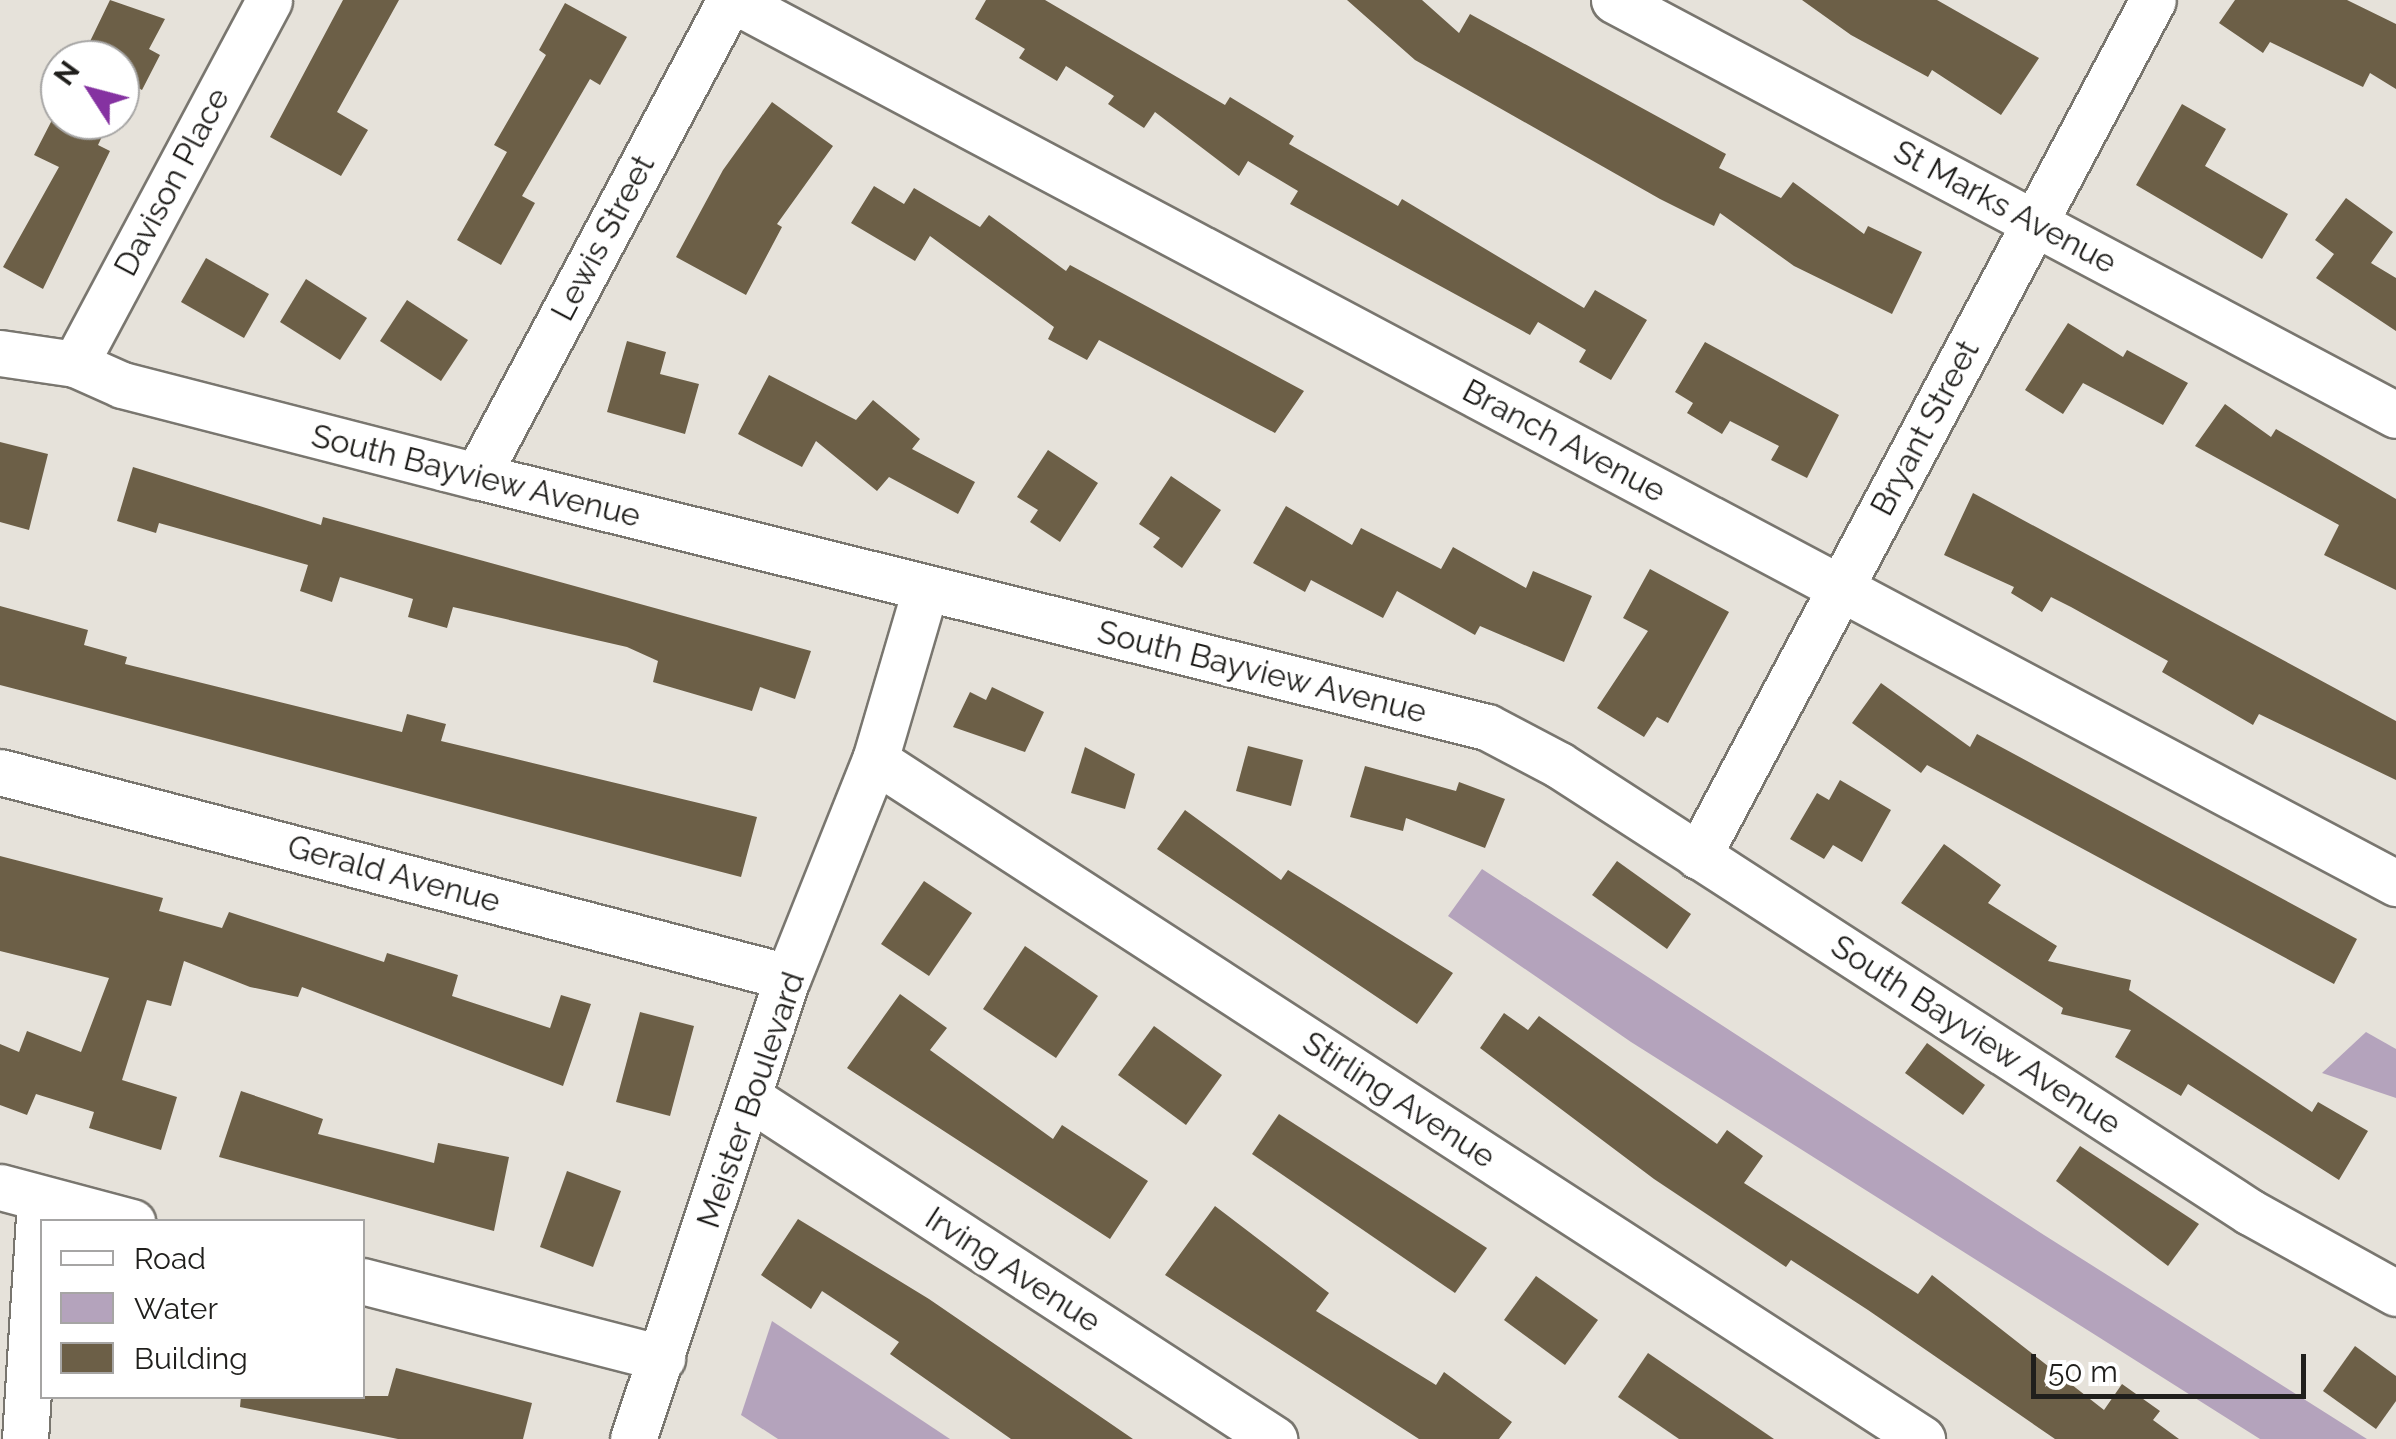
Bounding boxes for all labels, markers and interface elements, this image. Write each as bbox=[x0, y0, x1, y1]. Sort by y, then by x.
north arrow bbox=[40, 40, 140, 140]
text: N bbox=[47, 55, 87, 92]
street label: Davison Place bbox=[106, 81, 238, 283]
street label: St Marks Avenue bbox=[1887, 132, 2123, 282]
street label: Lewis Street bbox=[543, 149, 663, 327]
street label: Bryant Street bbox=[1863, 334, 1987, 522]
street label: Branch Avenue bbox=[1456, 371, 1672, 511]
street label: South Bayview Avenue bbox=[307, 416, 645, 536]
street label: South Bayview Avenue bbox=[1093, 612, 1431, 732]
street label: Gerald Avenue bbox=[283, 827, 505, 921]
street label: South Bayview Avenue bbox=[1823, 926, 2129, 1144]
street label: Meister Boulevard bbox=[689, 967, 813, 1233]
street label: Stirling Avenue bbox=[1295, 1023, 1503, 1177]
street label: Irving Avenue bbox=[918, 1199, 1108, 1341]
legend bbox=[40, 1219, 365, 1399]
text: Road bbox=[134, 1241, 206, 1276]
text: Water bbox=[134, 1291, 218, 1326]
scale bar bbox=[2036, 1334, 2311, 1396]
text: Building bbox=[134, 1341, 248, 1376]
text: 50 m bbox=[2048, 1354, 2118, 1389]

